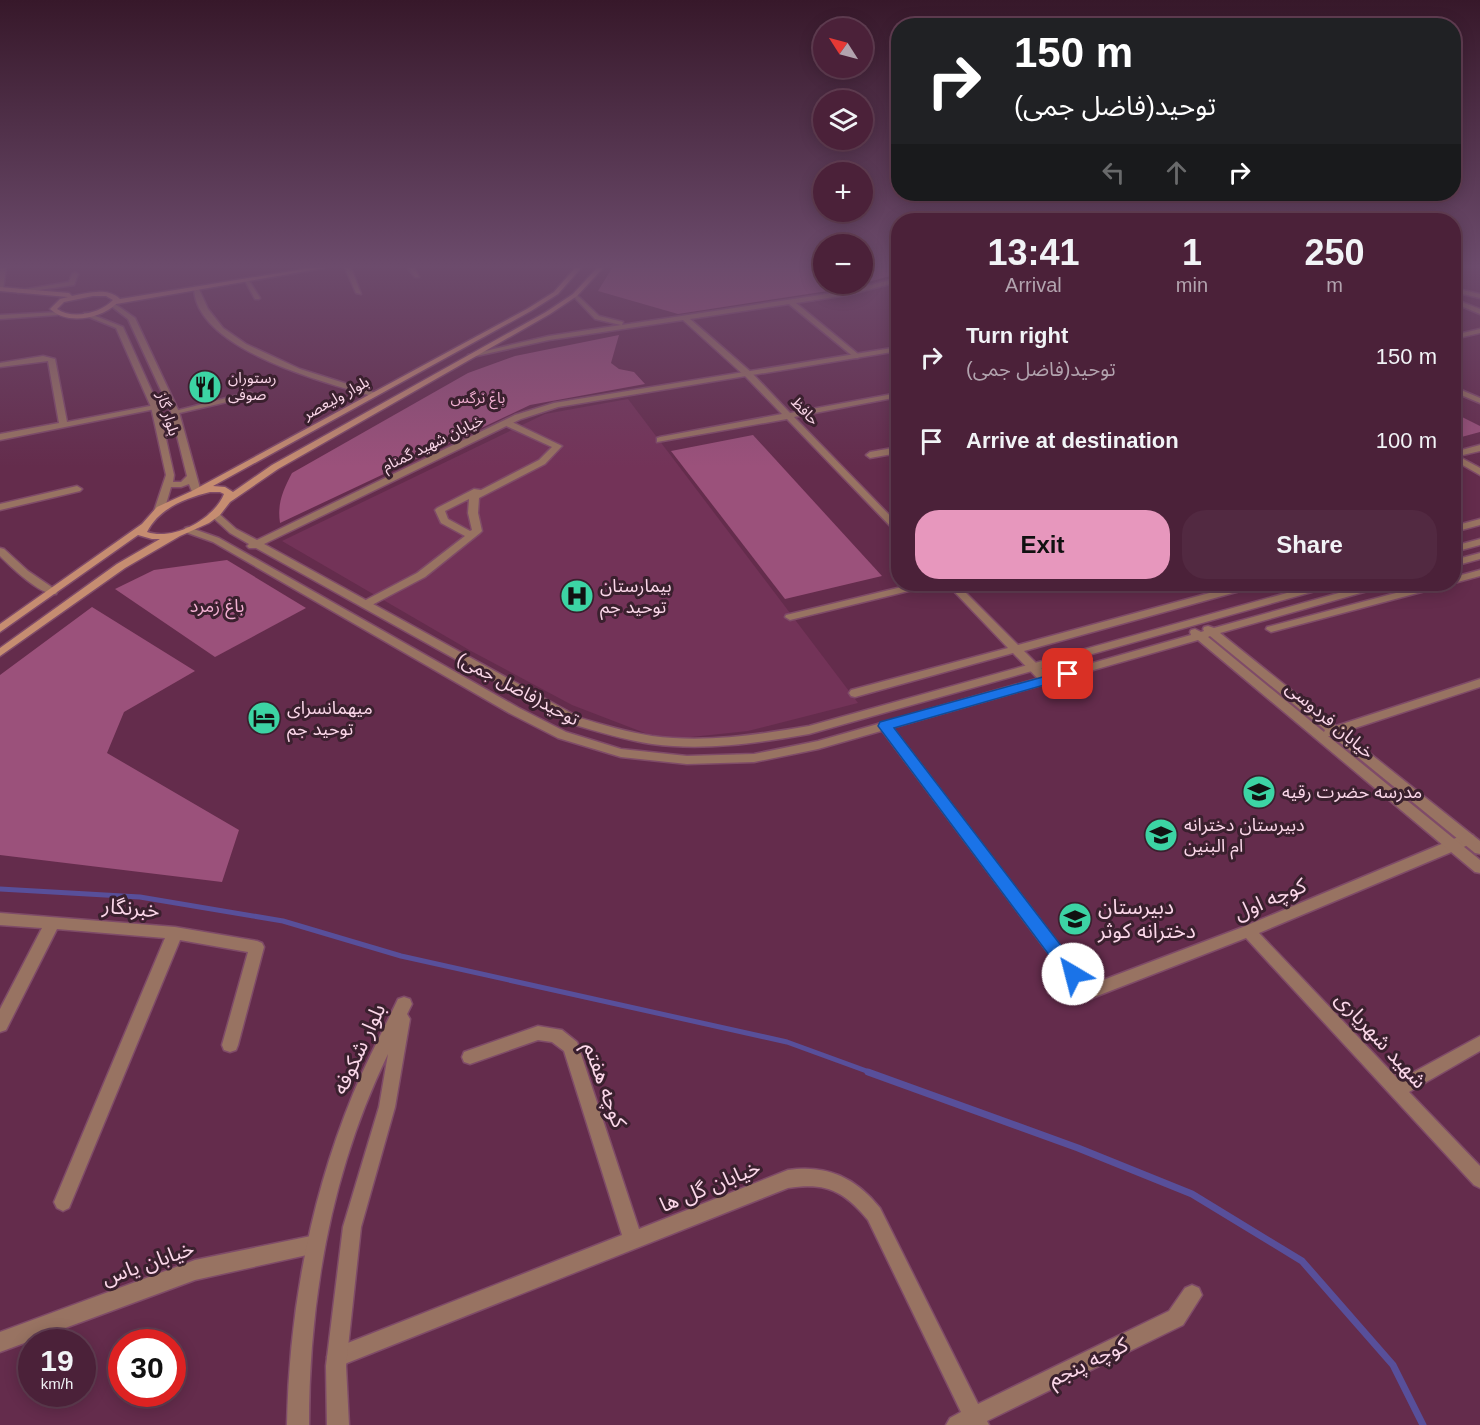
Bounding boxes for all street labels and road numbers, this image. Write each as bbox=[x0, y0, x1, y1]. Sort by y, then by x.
street label: بلوار ولیعصر bbox=[299, 372, 372, 424]
street label: بلوار گاز bbox=[153, 389, 183, 438]
street label: حافظ bbox=[788, 393, 823, 428]
street label: خیابان شهید گمنام bbox=[379, 411, 488, 477]
street label: توحید(فاضل جمی) bbox=[453, 649, 582, 730]
street label: خیابان فردوسی bbox=[1281, 677, 1378, 763]
street label: کوچه اول bbox=[1230, 873, 1310, 926]
street label: خبرنگار bbox=[100, 893, 161, 922]
street label: شهید شهریاری bbox=[1330, 987, 1432, 1093]
street label: بلوار شکوفه bbox=[328, 1000, 390, 1098]
street label: کوچه هفتم bbox=[576, 1039, 632, 1132]
street label: خیابان گل ها bbox=[656, 1155, 764, 1217]
street label: خیابان یاس bbox=[99, 1236, 197, 1290]
street label: کوچه پنجم bbox=[1044, 1332, 1133, 1394]

